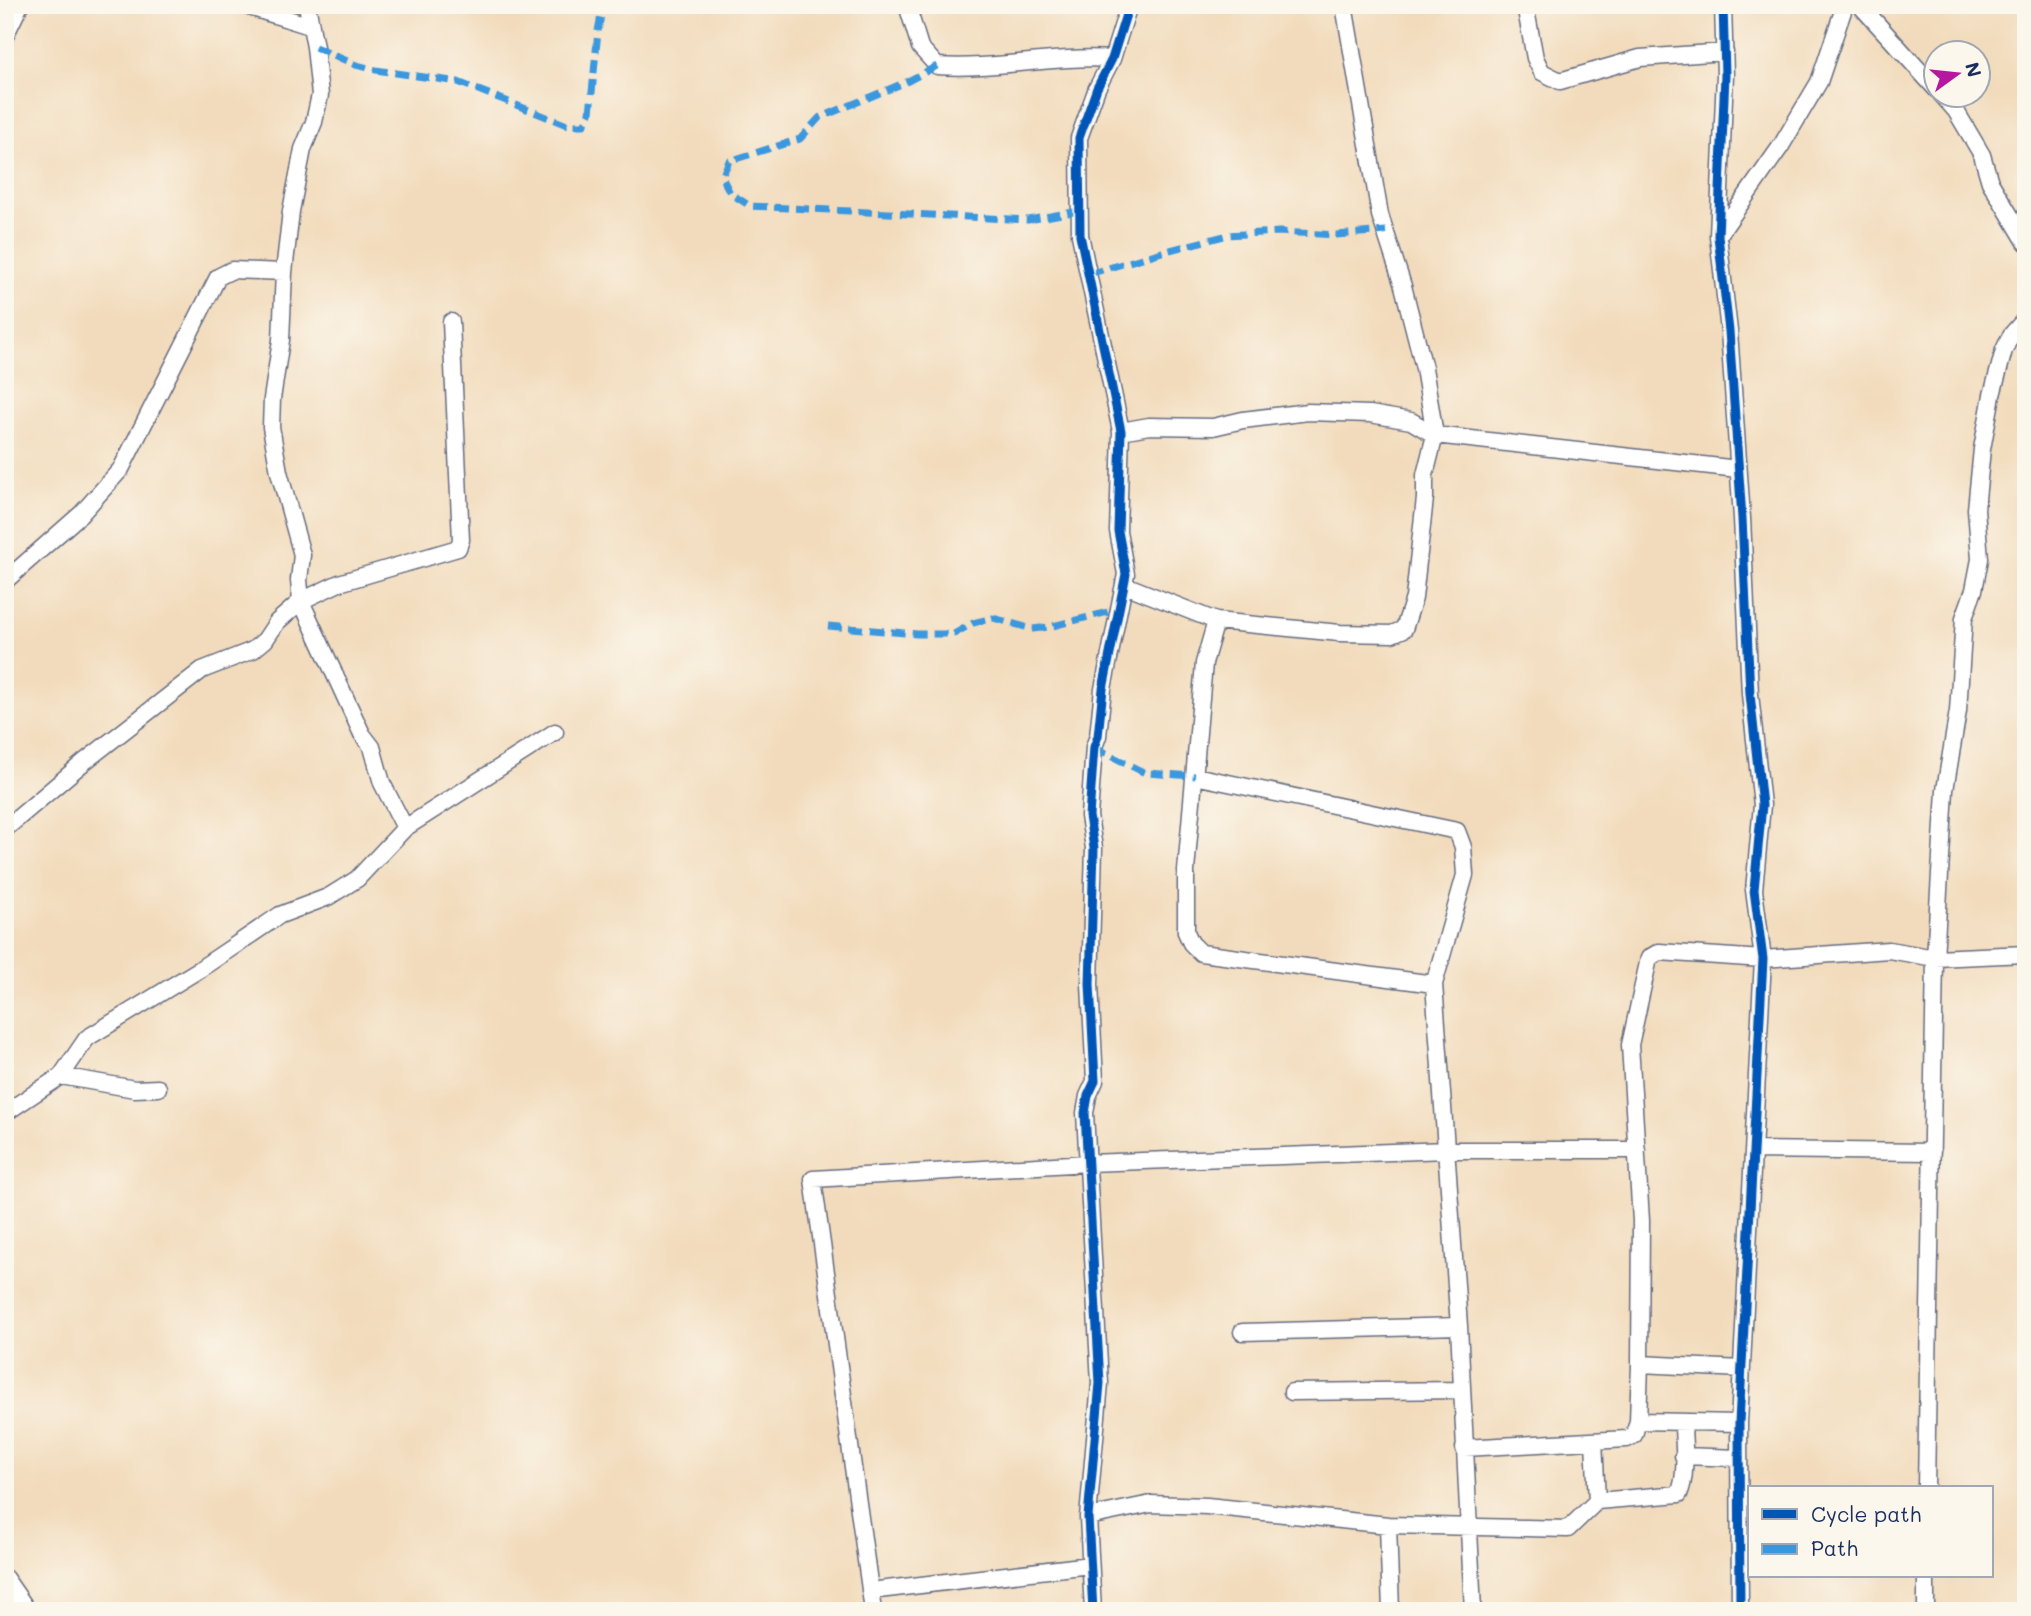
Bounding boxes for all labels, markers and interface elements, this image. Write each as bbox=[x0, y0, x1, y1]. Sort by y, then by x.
north arrow bbox=[1923, 38, 1993, 108]
text: N bbox=[1960, 59, 1988, 80]
legend bbox=[1748, 1486, 1993, 1578]
text: Cycle path bbox=[1811, 1500, 1921, 1527]
text: Path bbox=[1811, 1534, 1858, 1561]

